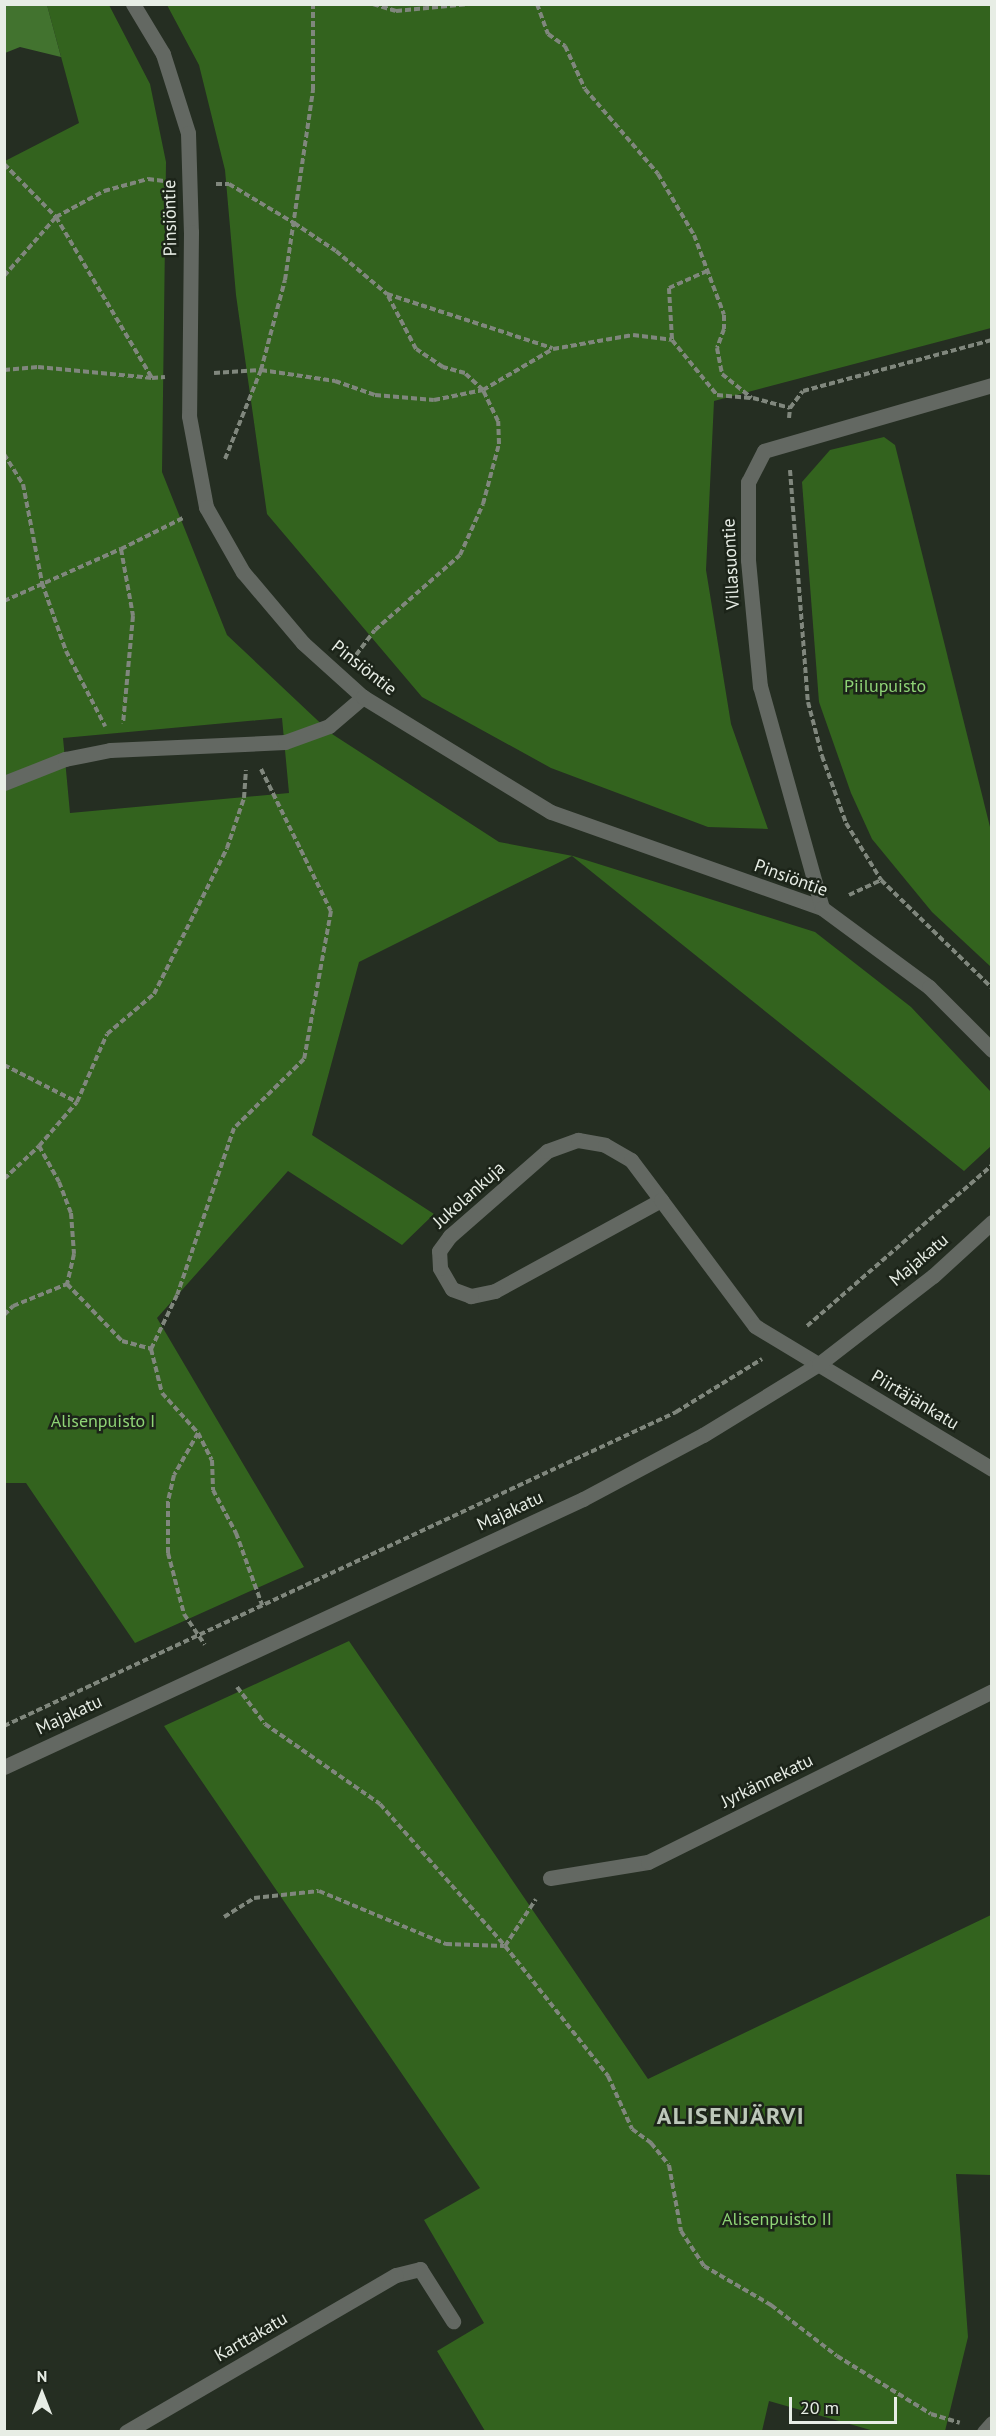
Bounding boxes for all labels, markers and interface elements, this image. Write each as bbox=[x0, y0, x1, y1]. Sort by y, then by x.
street label: Pinsiöntie bbox=[159, 179, 181, 257]
street label: Villasuontie bbox=[718, 518, 744, 610]
street label: Pinsiöntie bbox=[327, 636, 401, 700]
park label: Piilupuisto bbox=[844, 675, 926, 697]
street label: Pinsiöntie bbox=[751, 855, 831, 901]
street label: Jukolankuja bbox=[429, 1157, 509, 1233]
street label: Majakatu bbox=[885, 1229, 953, 1291]
street label: Piirtäjänkatu bbox=[867, 1365, 963, 1435]
park label: Alisenpuisto I bbox=[51, 1410, 155, 1432]
street label: Majakatu bbox=[474, 1486, 546, 1536]
street label: Majakatu bbox=[33, 1690, 105, 1740]
street label: Jyrkännekatu bbox=[718, 1749, 816, 1813]
district label: ALISENJÄRVI bbox=[657, 2102, 805, 2130]
park label: Alisenpuisto II bbox=[722, 2208, 832, 2230]
street label: Karttakatu bbox=[211, 2308, 291, 2366]
north arrow bbox=[12, 2364, 72, 2424]
text: N bbox=[37, 2366, 47, 2386]
scale bar bbox=[792, 2385, 900, 2423]
text: 20 m bbox=[800, 2396, 839, 2419]

